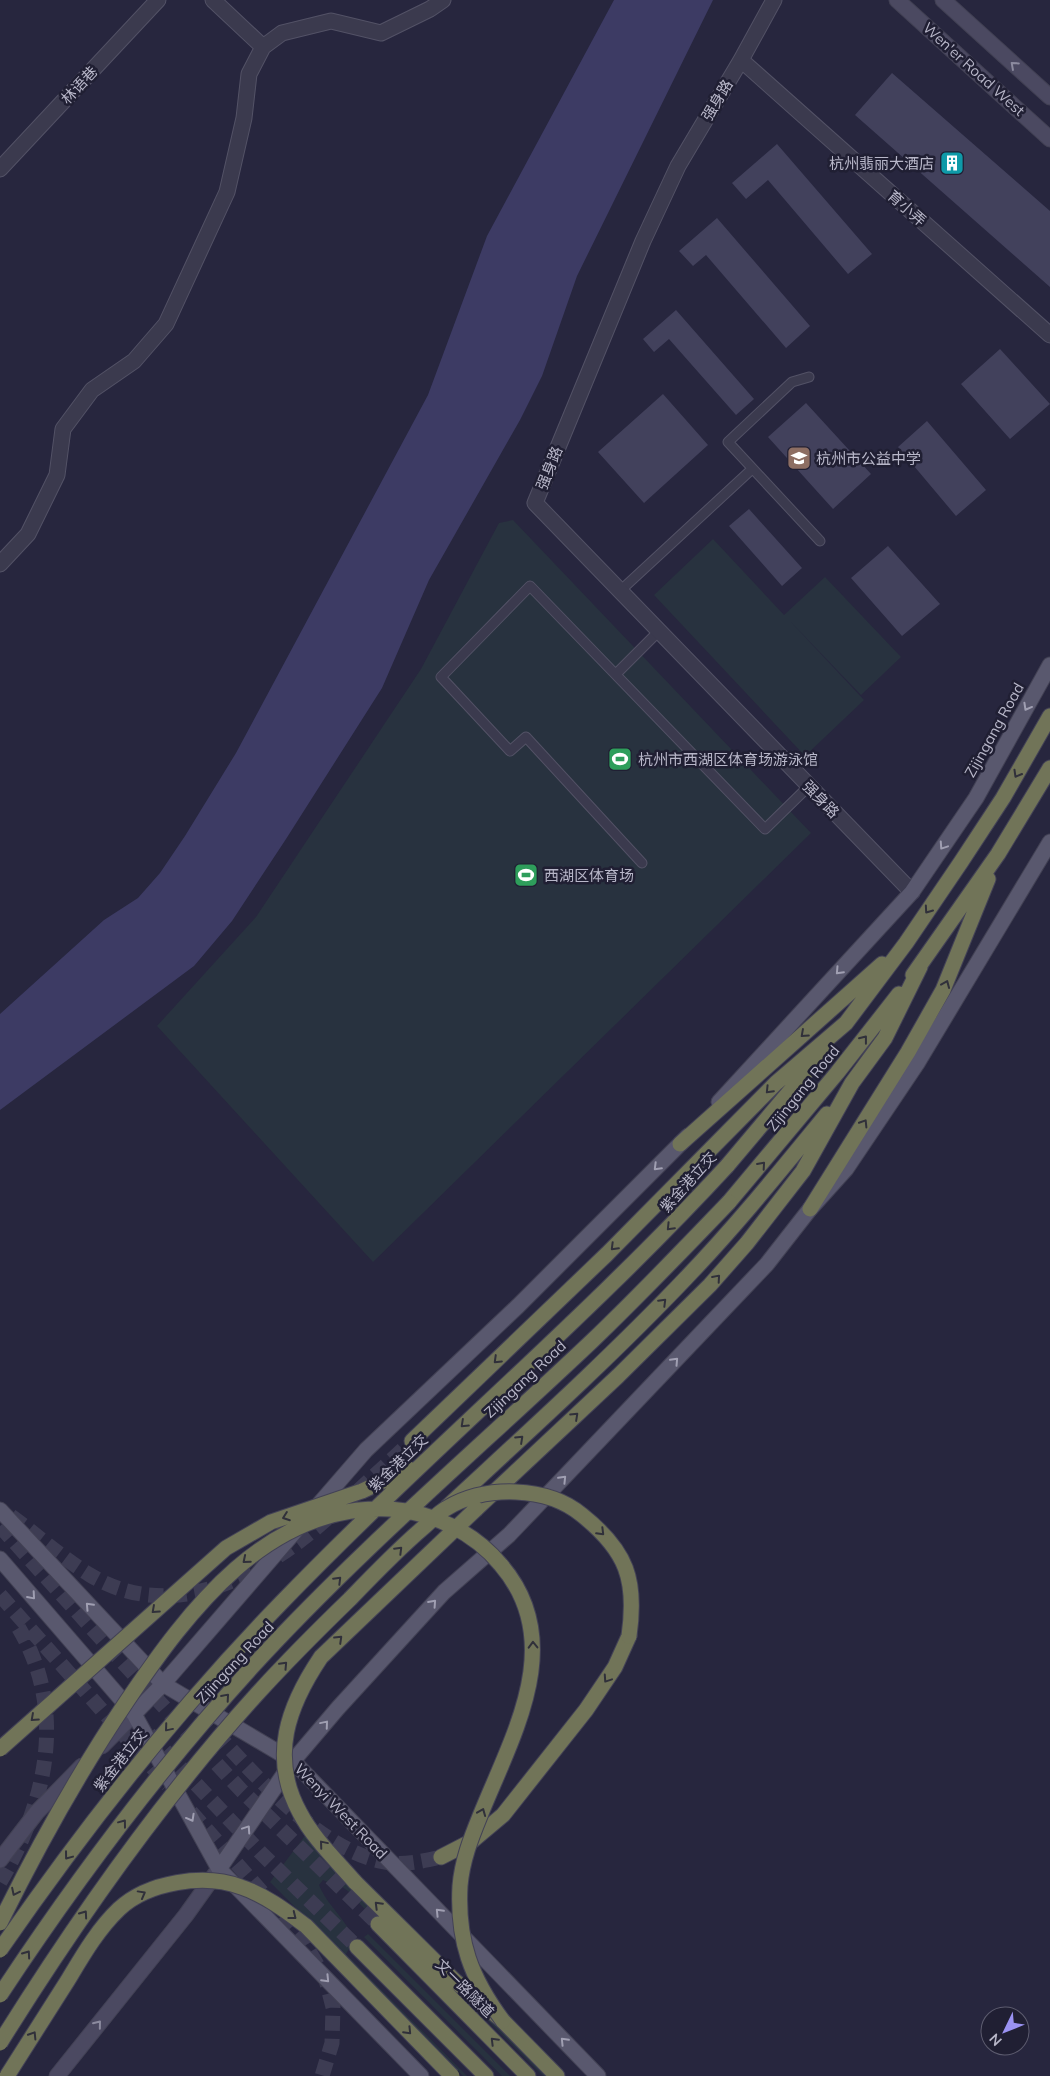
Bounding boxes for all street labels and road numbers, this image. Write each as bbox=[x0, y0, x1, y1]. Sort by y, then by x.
street label: Wen'er Road West bbox=[919, 18, 1029, 120]
street label: 林语巷 bbox=[57, 62, 101, 108]
street label: 强身路 bbox=[697, 76, 737, 124]
street label: 育小弄 bbox=[884, 186, 930, 230]
street label: 强身路 bbox=[532, 444, 566, 492]
street label: Zijingang Road bbox=[960, 679, 1028, 781]
street label: 强身路 bbox=[799, 776, 843, 822]
street label: Zijingang Road bbox=[763, 1041, 843, 1135]
street label: 紫金港立交 bbox=[656, 1148, 720, 1216]
street label: Zijingang Road bbox=[480, 1336, 570, 1422]
street label: 紫金港立交 bbox=[364, 1430, 432, 1496]
street label: Zijingang Road bbox=[192, 1617, 278, 1707]
street label: 紫金港立交 bbox=[89, 1725, 151, 1795]
street label: Wenyi West Road bbox=[291, 1759, 391, 1863]
street label: 文一路隧道 bbox=[432, 1955, 498, 2021]

